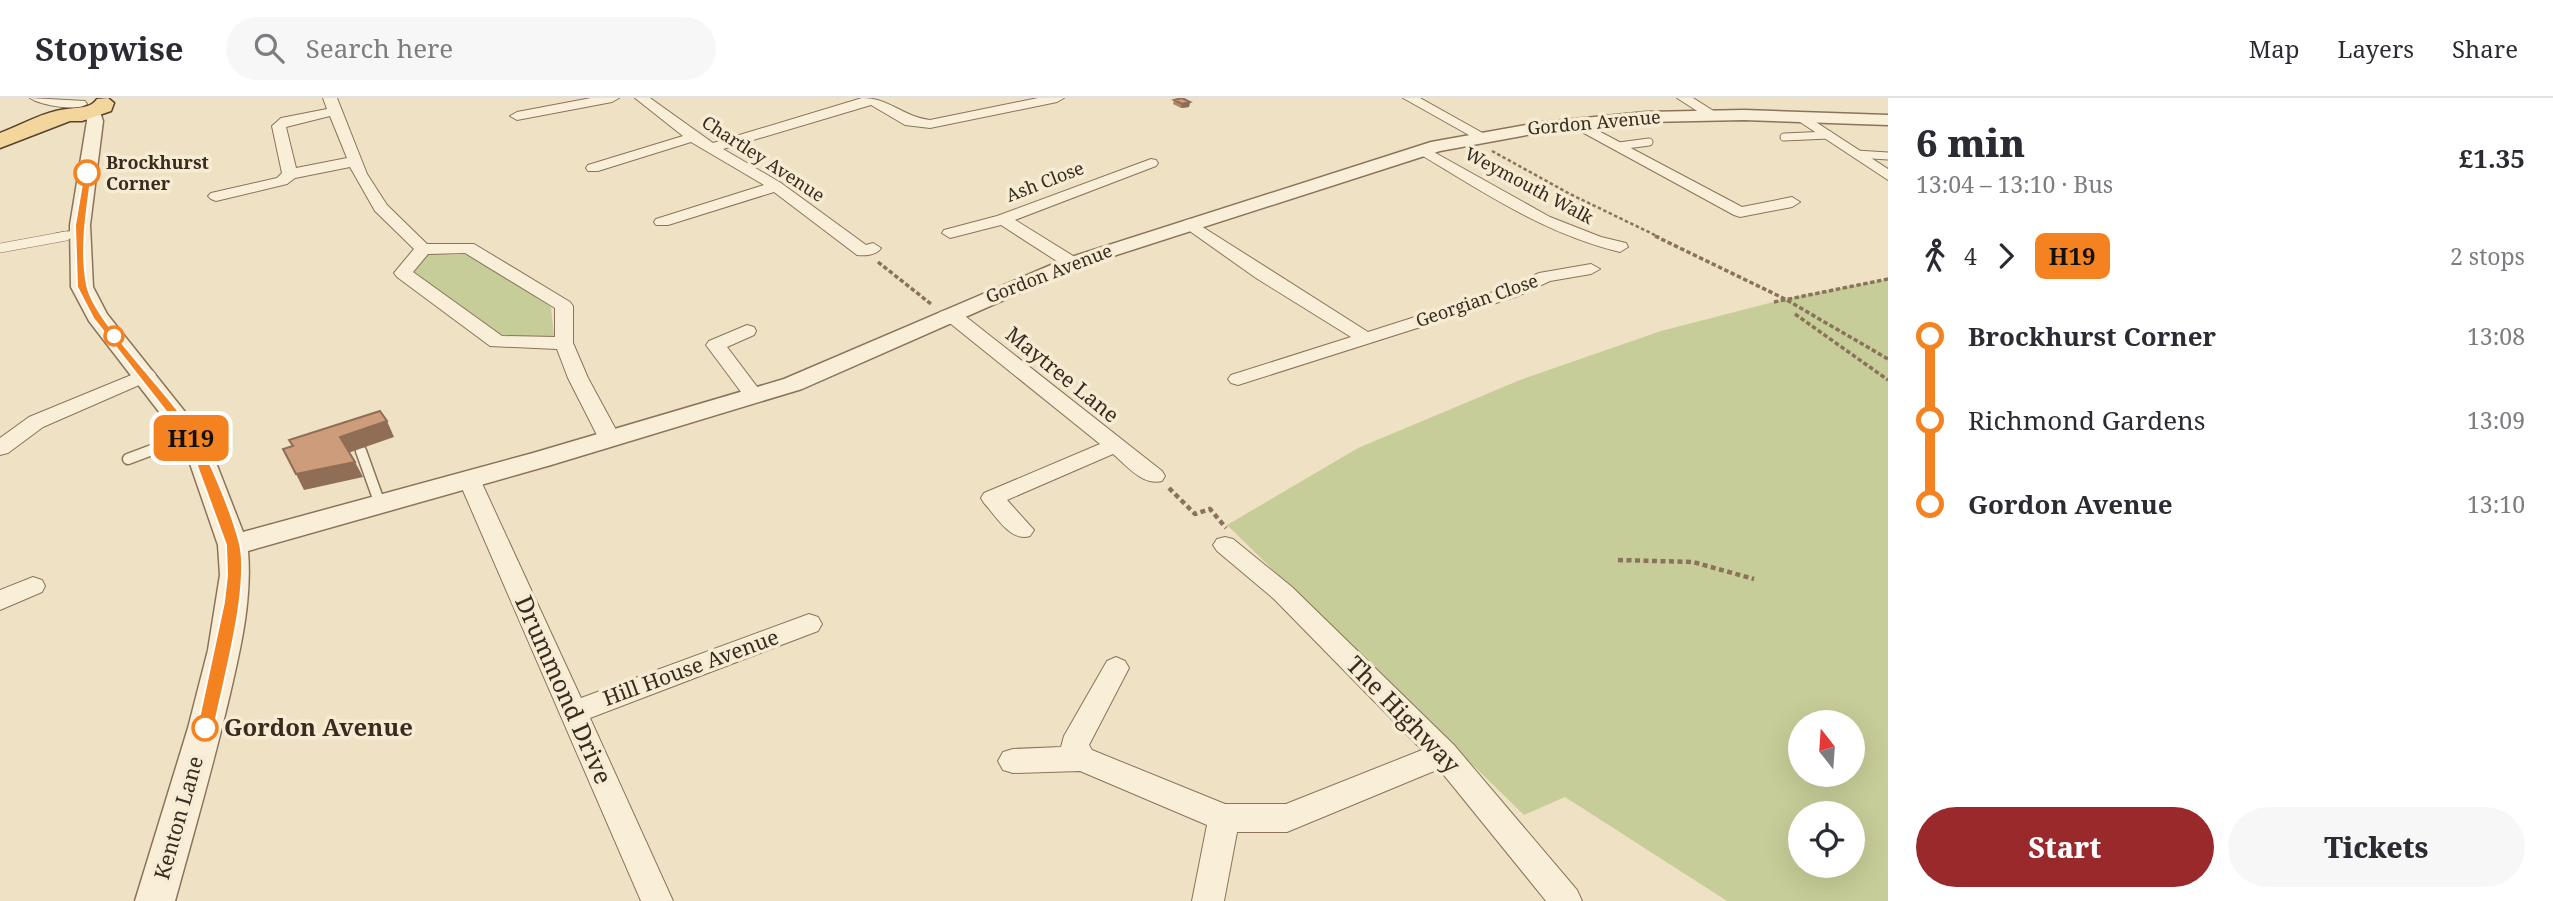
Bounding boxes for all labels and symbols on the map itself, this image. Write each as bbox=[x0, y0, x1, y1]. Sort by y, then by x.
street label: Gordon Avenue bbox=[1526, 104, 1662, 140]
street label: Chartley Avenue bbox=[698, 109, 830, 207]
street label: Weymouth Walk bbox=[1461, 141, 1598, 229]
place label: Brockhurst Corner bbox=[106, 150, 209, 195]
street label: Ash Close bbox=[1002, 155, 1087, 207]
marker: Brockhurst Corner bbox=[74, 160, 100, 186]
street label: Gordon Avenue bbox=[982, 238, 1115, 308]
street label: Georgian Close bbox=[1412, 268, 1541, 332]
street label: Maytree Lane bbox=[1000, 320, 1125, 428]
unlabelled marker bbox=[104, 326, 124, 346]
line badge: H19 bbox=[151, 415, 231, 461]
street label: Drummond Drive bbox=[508, 590, 621, 789]
street label: Hill House Avenue bbox=[599, 622, 782, 712]
street label: The Highway bbox=[1340, 648, 1469, 780]
place label: Gordon Avenue bbox=[224, 710, 413, 743]
north arrow bbox=[1788, 710, 1866, 788]
marker: Gordon Avenue bbox=[192, 715, 218, 741]
street label: Kenton Lane bbox=[147, 753, 209, 883]

